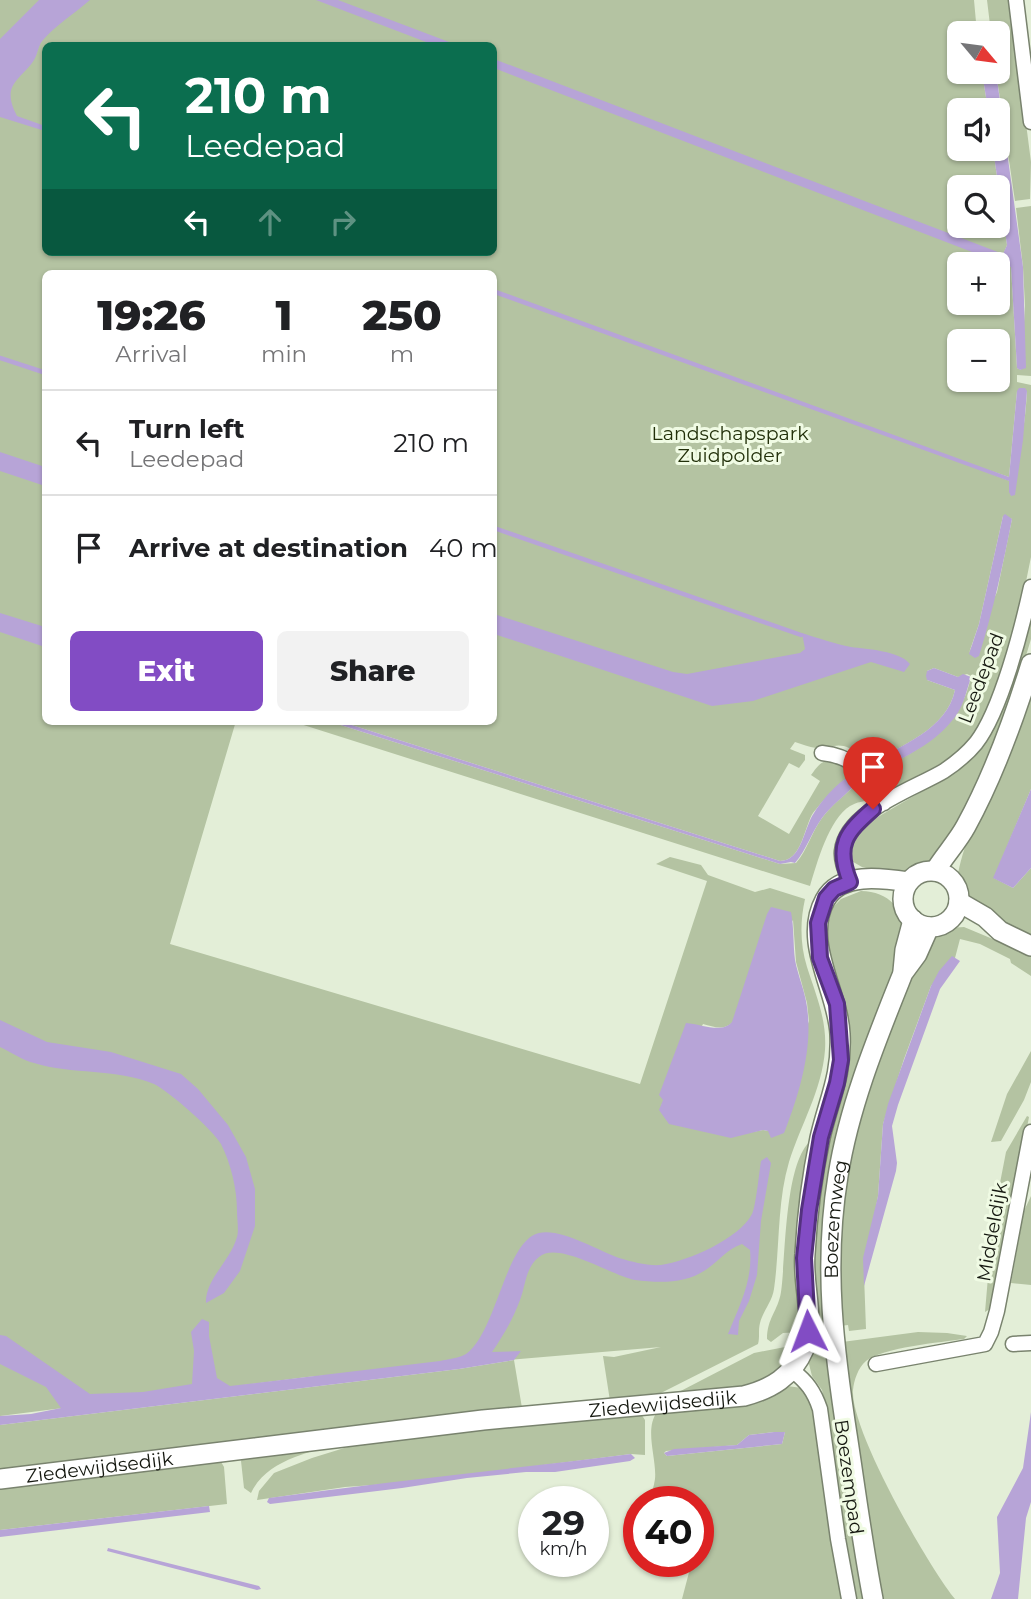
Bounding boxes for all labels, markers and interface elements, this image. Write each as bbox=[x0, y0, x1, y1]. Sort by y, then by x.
north arrow bbox=[947, 21, 1010, 84]
map controls bbox=[947, 21, 1010, 392]
text: 210 m bbox=[185, 66, 332, 125]
icon: left bbox=[70, 70, 161, 161]
button: sound bbox=[947, 98, 1010, 161]
text: Leedepad bbox=[185, 126, 345, 165]
button: search bbox=[947, 175, 1010, 238]
icon: left bbox=[178, 203, 216, 241]
icon: ahead bbox=[251, 203, 289, 241]
icon: right bbox=[324, 203, 362, 241]
button: + bbox=[947, 252, 1010, 315]
text: 19:26 bbox=[97, 289, 206, 341]
text: 1 bbox=[276, 289, 293, 341]
text: 250 bbox=[362, 289, 442, 341]
button: − bbox=[947, 329, 1010, 392]
text: Arrival bbox=[115, 340, 188, 368]
text: min bbox=[261, 340, 307, 368]
text: m bbox=[390, 340, 414, 368]
text: Turn left bbox=[129, 413, 245, 445]
park label: Landschapspark Zuidpolder bbox=[651, 422, 809, 467]
icon: left bbox=[70, 424, 108, 462]
text: 210 m bbox=[393, 427, 469, 459]
text: Leedepad bbox=[129, 445, 244, 473]
icon: arrive bbox=[70, 529, 108, 567]
text: Arrive at destination bbox=[129, 532, 408, 564]
text: 40 m bbox=[429, 532, 498, 564]
street label: Leedepad bbox=[953, 629, 1009, 727]
button: Exit bbox=[70, 631, 263, 711]
button: Share bbox=[277, 631, 469, 711]
pin bbox=[843, 737, 903, 809]
icon: arrive bbox=[854, 748, 892, 786]
street label: Boezemweg bbox=[819, 1158, 852, 1279]
street label: Middeldijk bbox=[972, 1180, 1012, 1283]
position arrow bbox=[771, 1294, 845, 1368]
street label: Ziedewijdsedijk bbox=[588, 1385, 738, 1422]
street label: Boezempad bbox=[830, 1418, 868, 1536]
street label: Ziedewijdsedijk bbox=[24, 1446, 175, 1487]
speed limit sign: 40 bbox=[623, 1486, 714, 1577]
text: 29 bbox=[542, 1501, 585, 1544]
text: km/h bbox=[539, 1538, 588, 1560]

